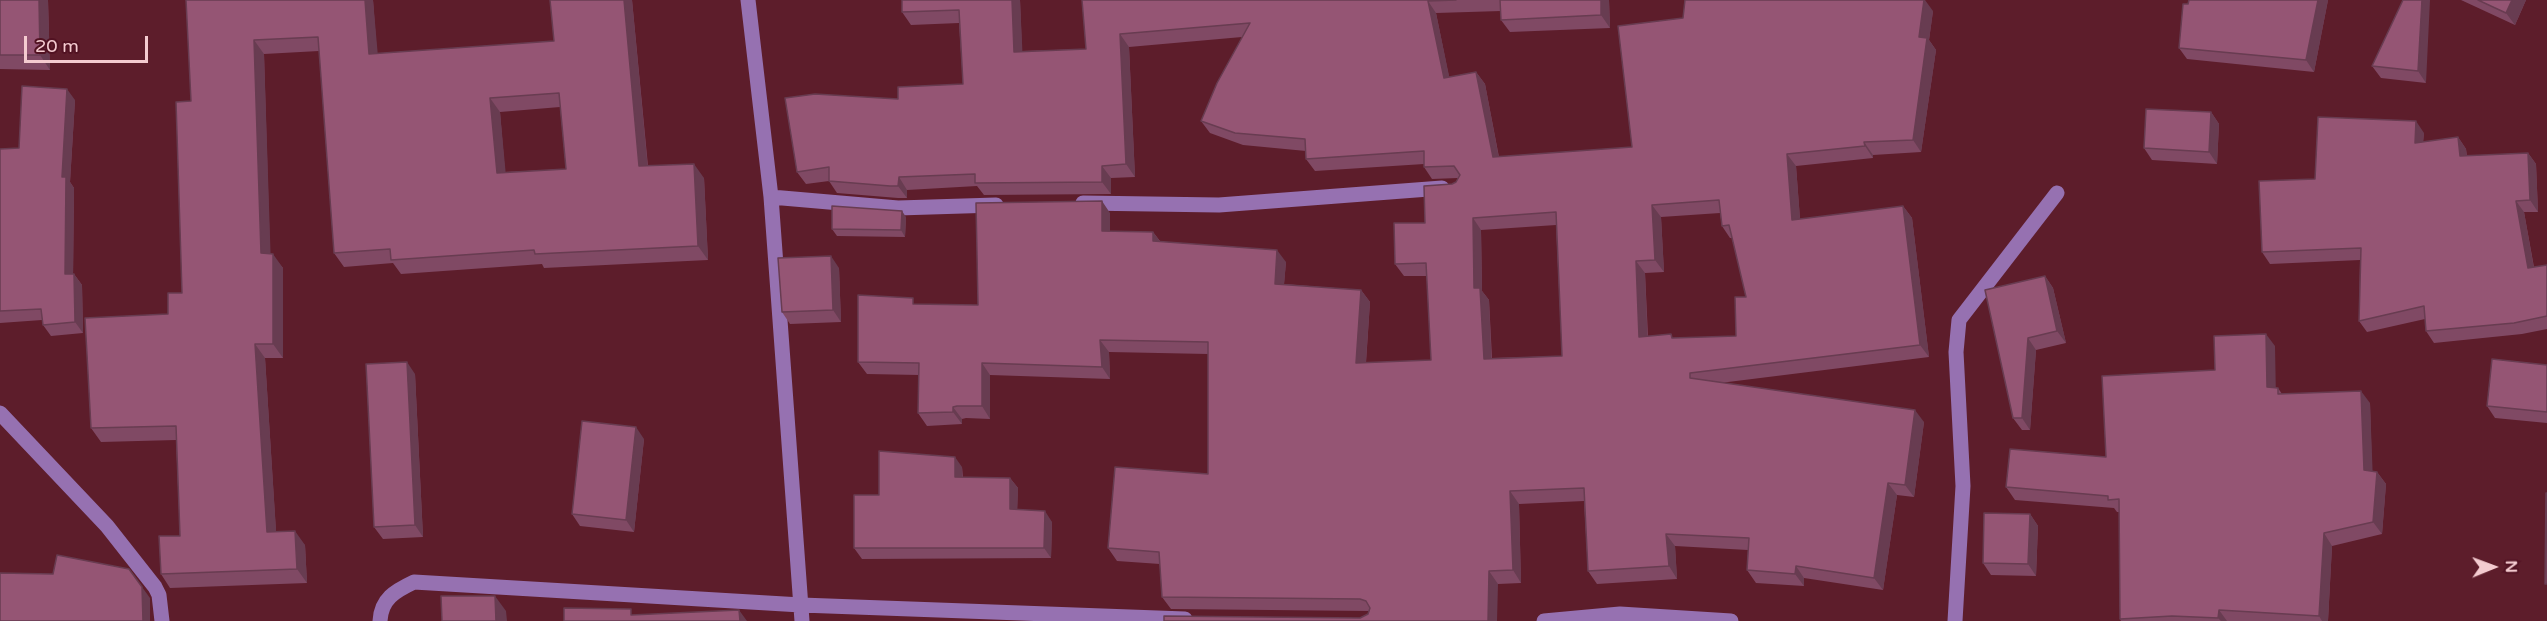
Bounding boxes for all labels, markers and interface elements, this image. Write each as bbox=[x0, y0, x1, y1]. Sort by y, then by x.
scale bar bbox=[27, 24, 152, 62]
text: 20 m bbox=[35, 35, 79, 57]
north arrow bbox=[2463, 537, 2523, 597]
text: N bbox=[2501, 560, 2521, 573]

